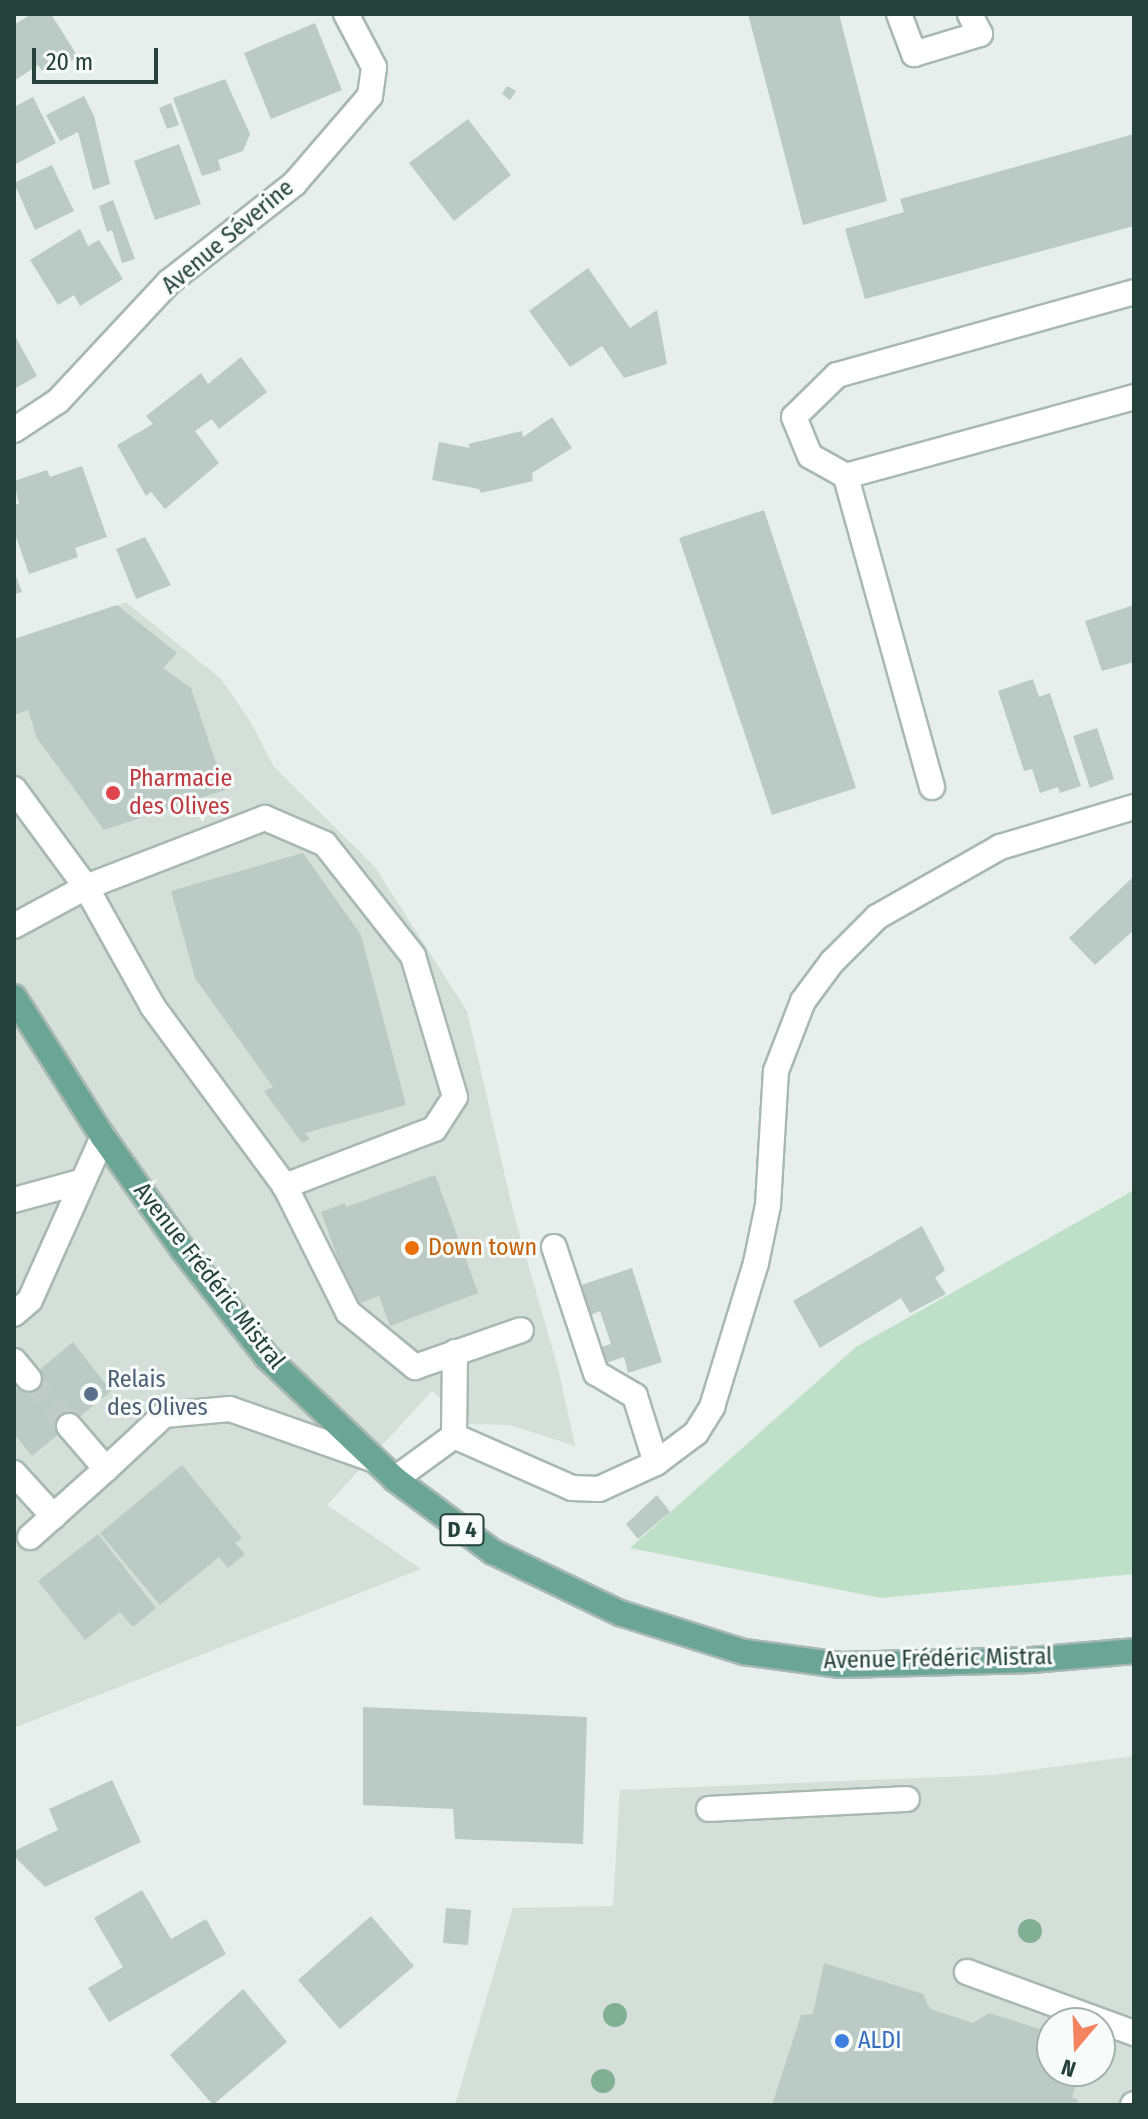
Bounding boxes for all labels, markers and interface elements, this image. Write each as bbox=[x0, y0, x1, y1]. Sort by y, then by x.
scale bar bbox=[36, 32, 162, 82]
text: 20 m bbox=[46, 48, 93, 76]
street label: Avenue Séverine bbox=[156, 174, 300, 300]
place label: Pharmacie des Olives bbox=[129, 765, 232, 821]
marker: Pharmacie des Olives bbox=[104, 784, 122, 802]
street label: Avenue Frédéric Mistral bbox=[127, 1177, 291, 1375]
place label: Down town bbox=[428, 1234, 537, 1262]
marker: Down town bbox=[403, 1239, 421, 1257]
place label: Relais des Olives bbox=[107, 1366, 208, 1422]
marker: Relais des Olives bbox=[82, 1385, 100, 1403]
road number: D 4 bbox=[438, 1512, 486, 1548]
street label: Avenue Frédéric Mistral bbox=[823, 1643, 1053, 1675]
north arrow bbox=[1036, 2007, 1116, 2087]
place label: ALDI bbox=[858, 2027, 901, 2055]
marker: ALDI bbox=[833, 2032, 851, 2050]
text: N bbox=[1058, 2053, 1079, 2083]

